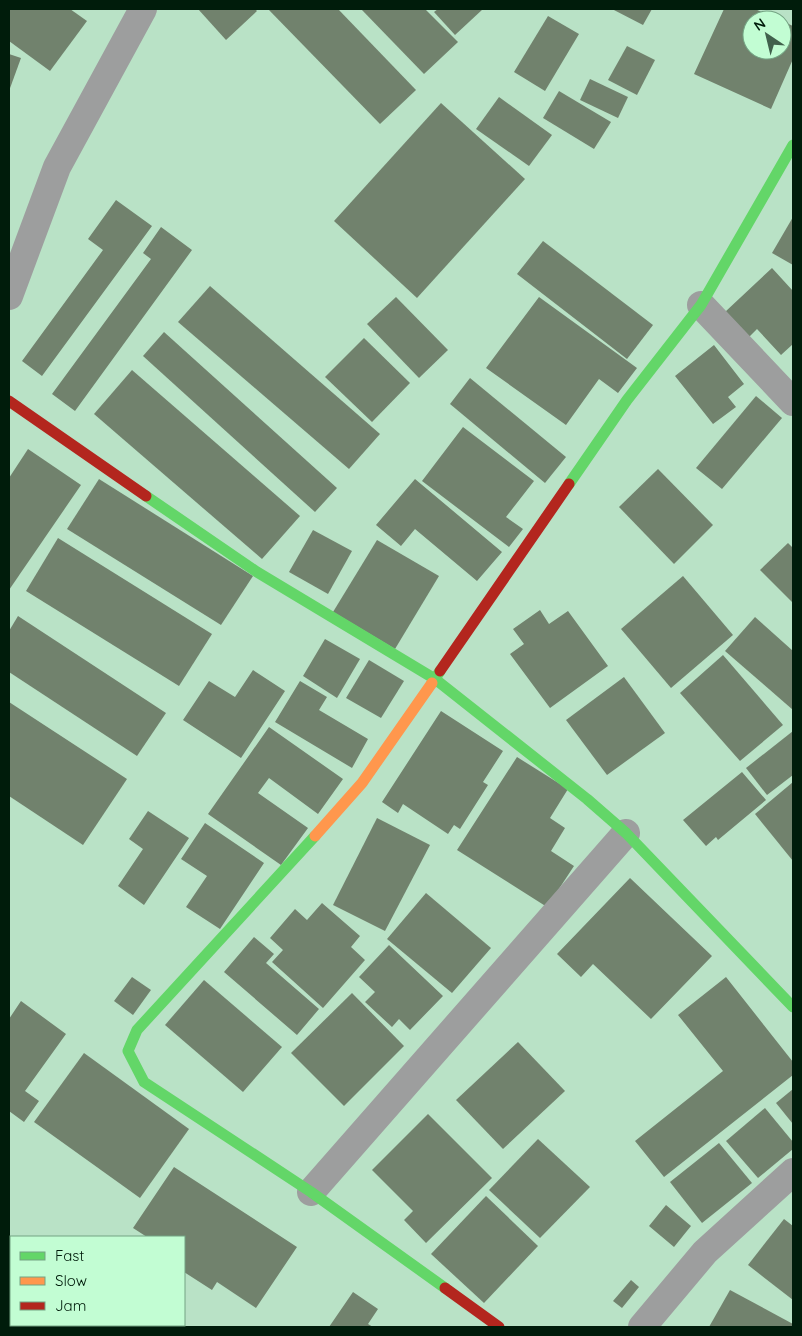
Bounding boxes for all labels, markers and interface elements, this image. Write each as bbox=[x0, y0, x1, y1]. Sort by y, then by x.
north arrow bbox=[742, 10, 792, 60]
text: N bbox=[750, 14, 769, 35]
legend bbox=[10, 1236, 185, 1326]
text: Fast bbox=[55, 1246, 84, 1265]
text: Slow bbox=[55, 1271, 87, 1290]
text: Jam bbox=[55, 1296, 86, 1315]

